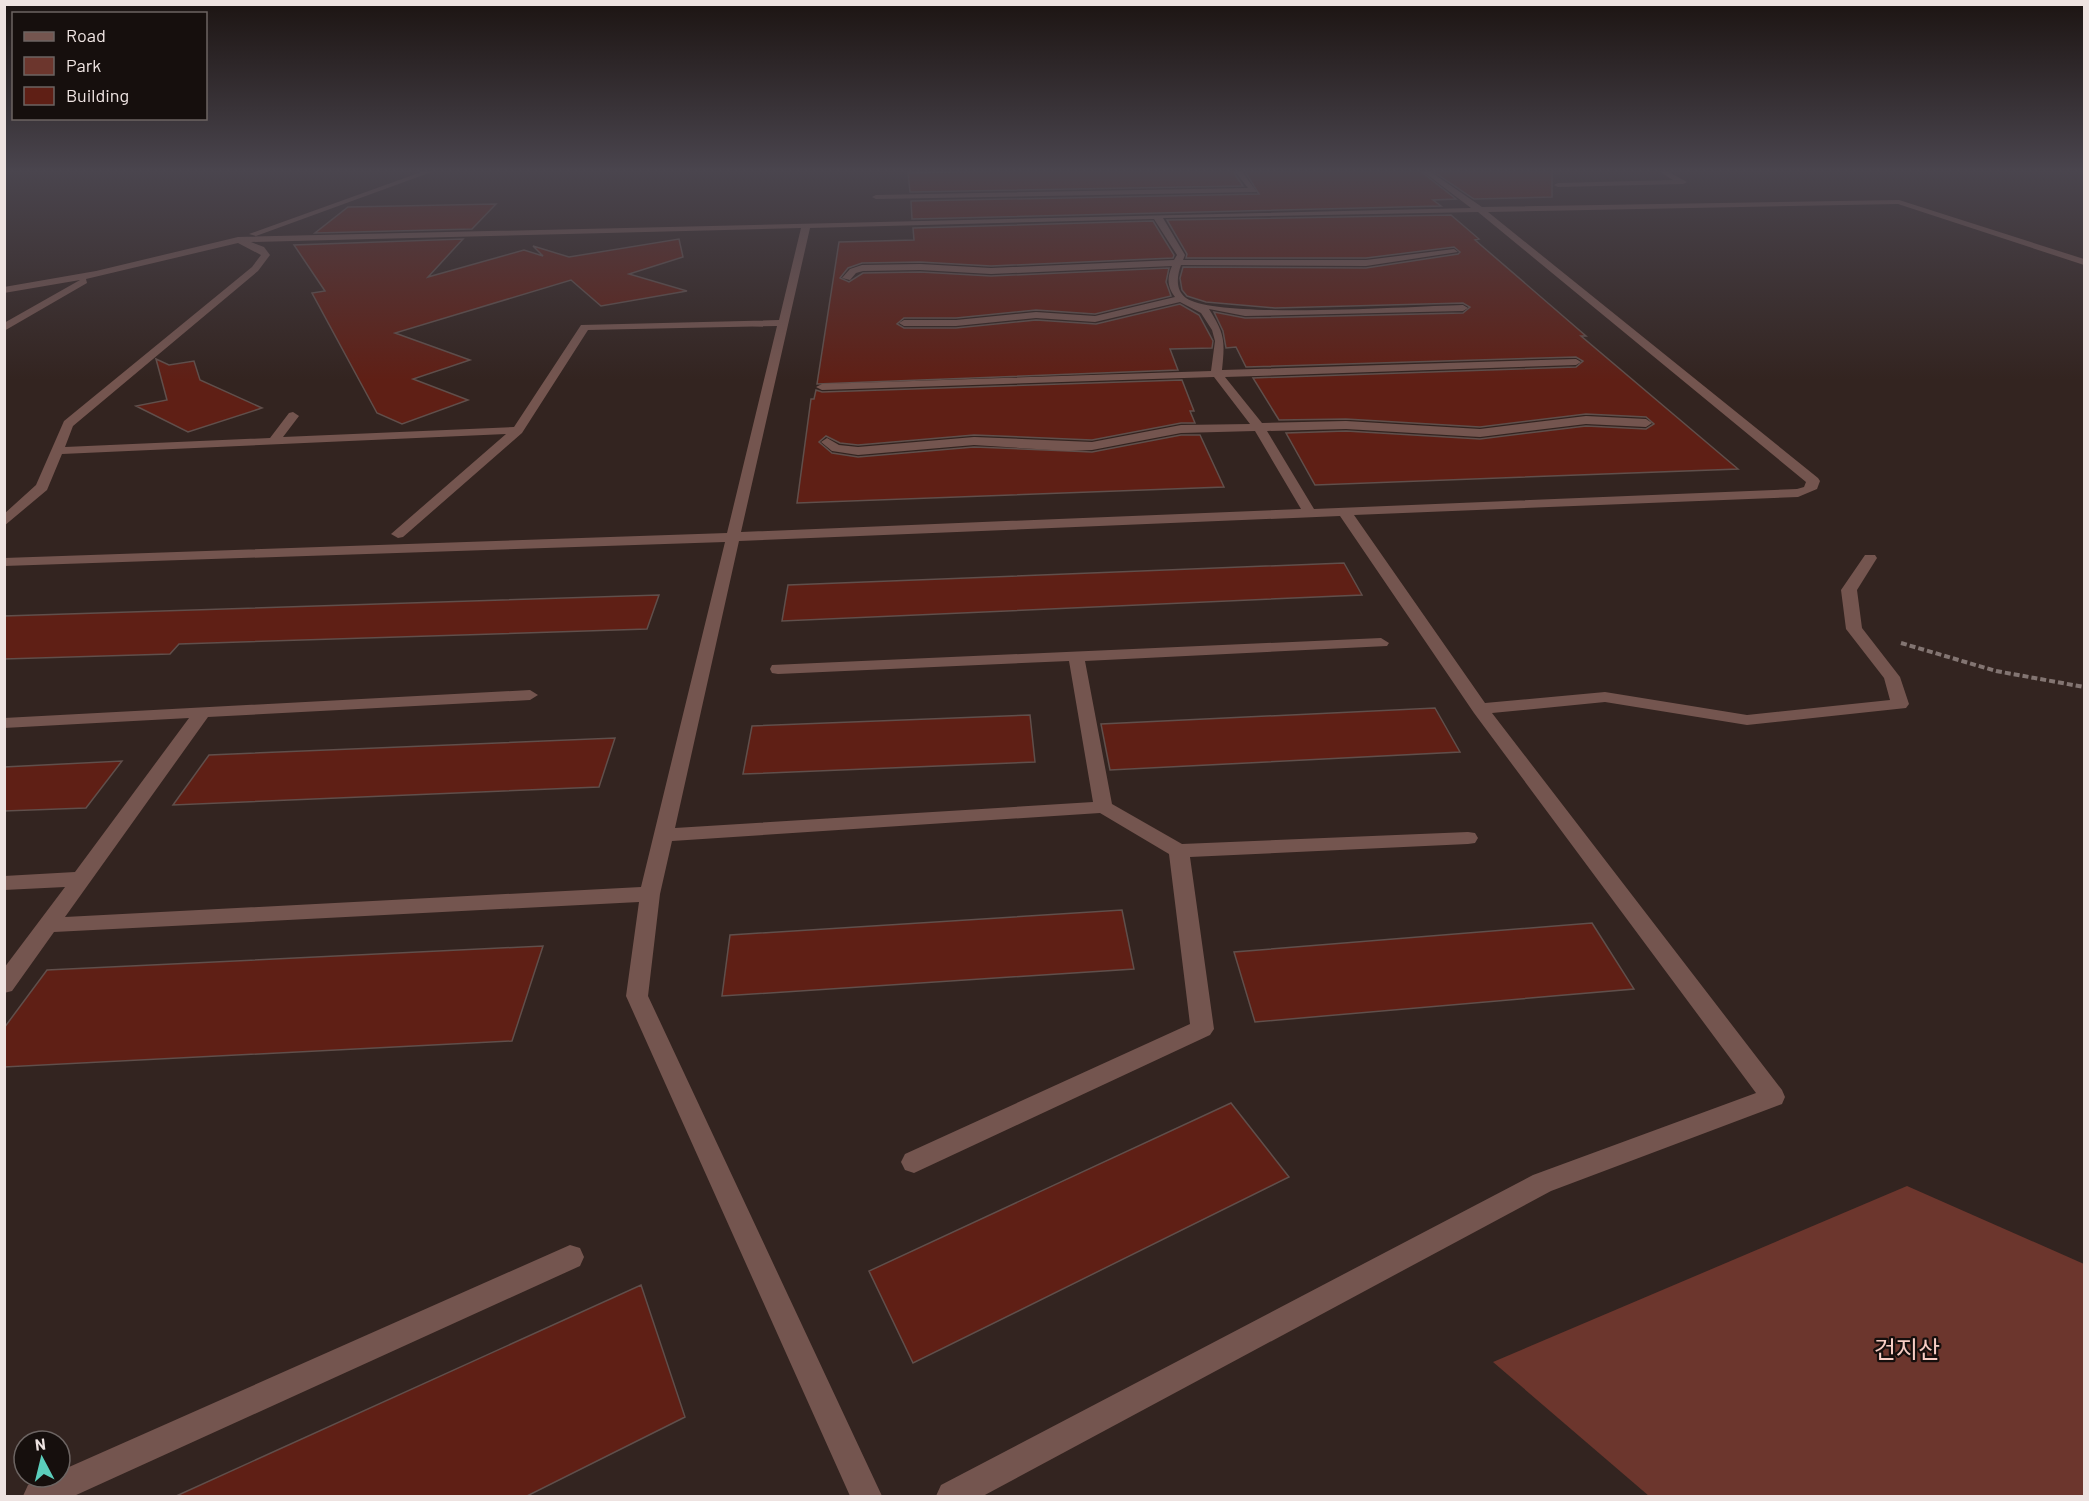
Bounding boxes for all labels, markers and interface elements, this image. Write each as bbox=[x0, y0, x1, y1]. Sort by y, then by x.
legend bbox=[12, 12, 207, 120]
text: Road bbox=[66, 24, 106, 46]
text: Park bbox=[66, 54, 101, 76]
text: Building bbox=[66, 84, 129, 106]
park label: 건지산 bbox=[1874, 1334, 1940, 1363]
north arrow bbox=[12, 1429, 72, 1489]
text: N bbox=[34, 1434, 47, 1454]

